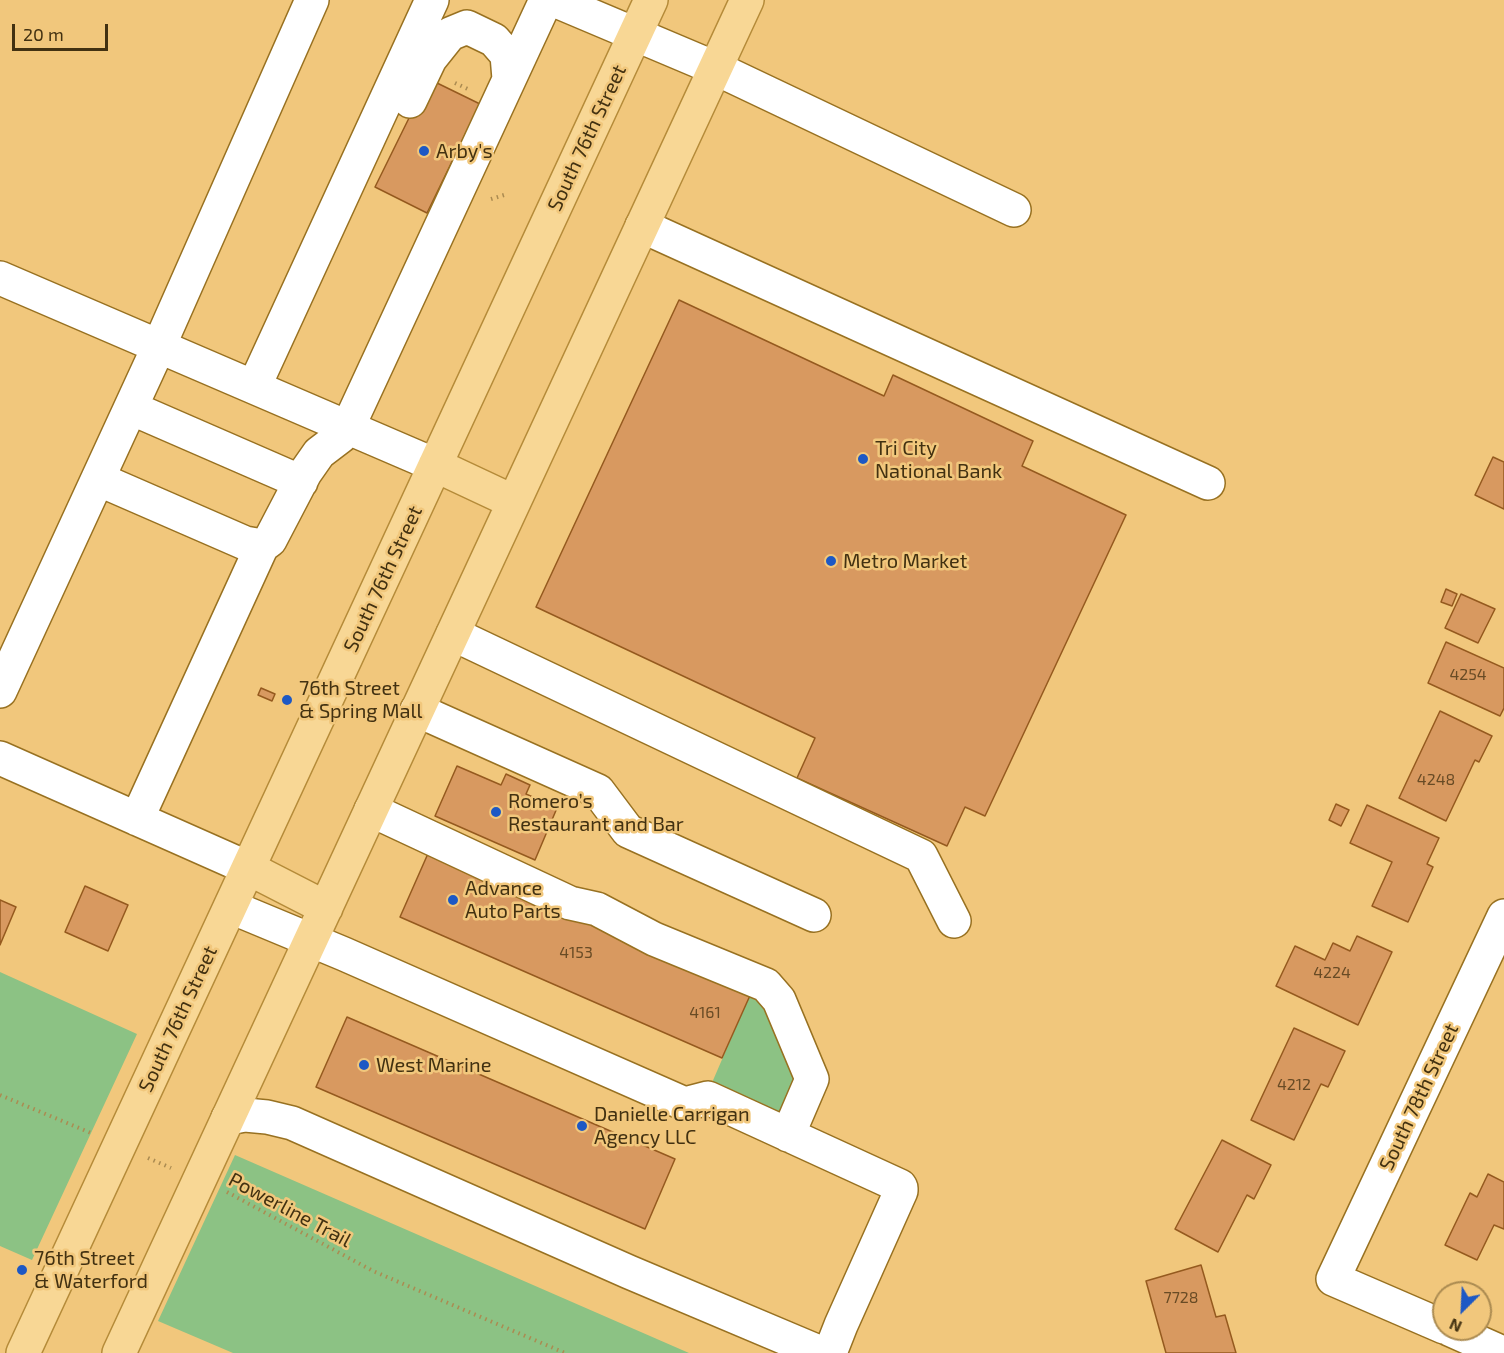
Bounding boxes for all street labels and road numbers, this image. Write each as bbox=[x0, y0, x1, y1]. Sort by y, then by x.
street label: South 76th Street bbox=[543, 61, 631, 215]
street label: South 76th Street bbox=[339, 502, 427, 656]
street label: South 76th Street bbox=[134, 942, 222, 1096]
street label: South 78th Street bbox=[1374, 1020, 1464, 1174]
street label: Powerline Trail bbox=[225, 1168, 355, 1252]

